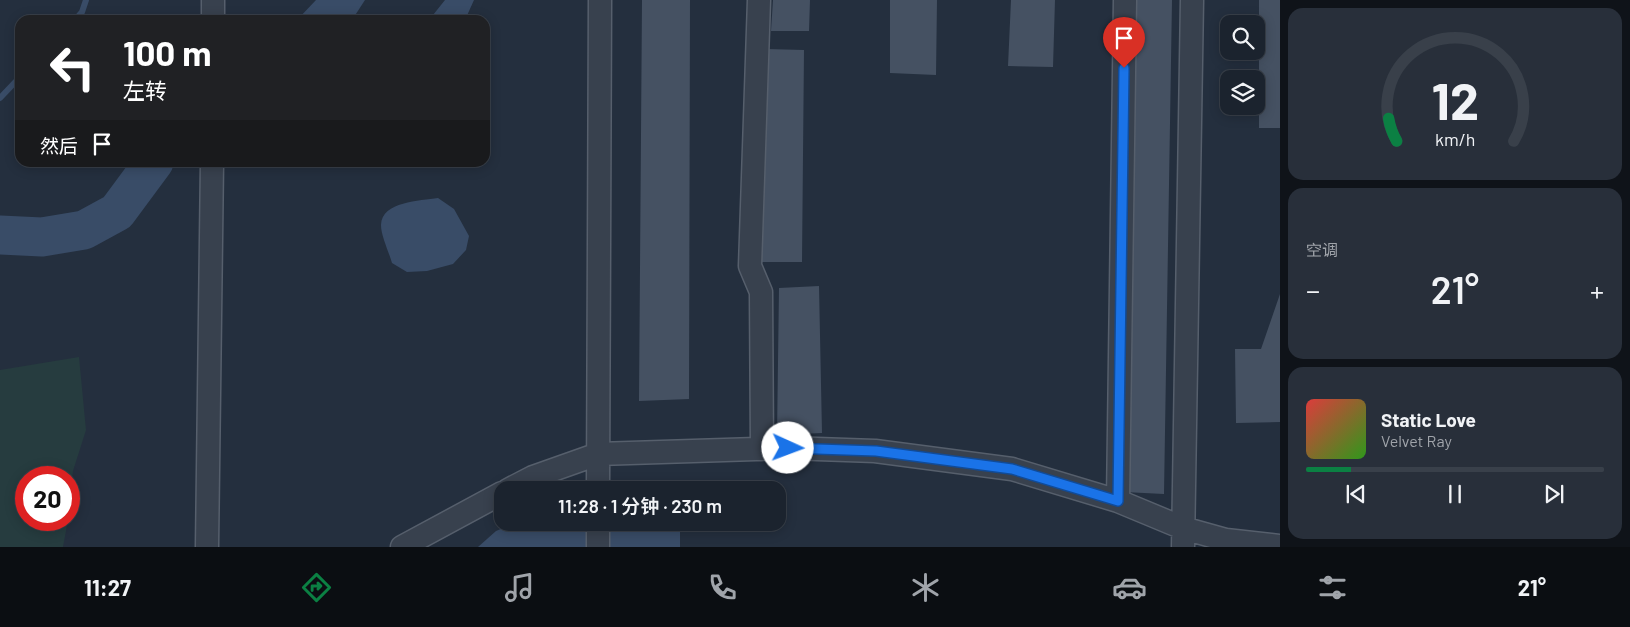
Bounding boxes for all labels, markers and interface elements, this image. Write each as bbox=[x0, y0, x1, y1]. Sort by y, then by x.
map controls bbox=[1220, 15, 1265, 115]
button: search bbox=[1220, 15, 1265, 60]
pin bbox=[1103, 17, 1145, 68]
icon: arrive bbox=[1110, 24, 1138, 52]
text: 100 m bbox=[123, 31, 212, 73]
icon: left bbox=[40, 35, 105, 100]
text: 12 bbox=[1431, 68, 1479, 130]
button: layers bbox=[1220, 70, 1265, 115]
text: 左转 bbox=[123, 77, 167, 103]
text: km/h bbox=[1435, 128, 1475, 150]
icon: arrive bbox=[88, 130, 116, 158]
text: 然后 bbox=[40, 134, 78, 157]
text: 空调 bbox=[1306, 240, 1338, 259]
text: 21° bbox=[1431, 266, 1479, 312]
text: − bbox=[1306, 273, 1320, 307]
text: + bbox=[1590, 273, 1604, 307]
text: Static Love bbox=[1381, 408, 1476, 431]
position arrow bbox=[761, 421, 813, 473]
text: Velvet Ray bbox=[1381, 431, 1452, 450]
speed limit sign: 20 bbox=[15, 466, 80, 531]
icon: previous bbox=[1342, 480, 1370, 508]
icon: pause bbox=[1441, 480, 1469, 508]
icon: next bbox=[1540, 480, 1568, 508]
text: 11:28 · 1 分钟 · 230 m bbox=[558, 494, 722, 517]
icon: directions bbox=[299, 570, 334, 605]
icon: music bbox=[502, 570, 537, 605]
icon: phone bbox=[705, 570, 740, 605]
icon: climate bbox=[908, 570, 943, 605]
icon: car bbox=[1112, 570, 1147, 605]
icon: filters bbox=[1315, 570, 1350, 605]
text: 11:27 bbox=[84, 574, 131, 600]
text: 21° bbox=[1518, 574, 1546, 600]

